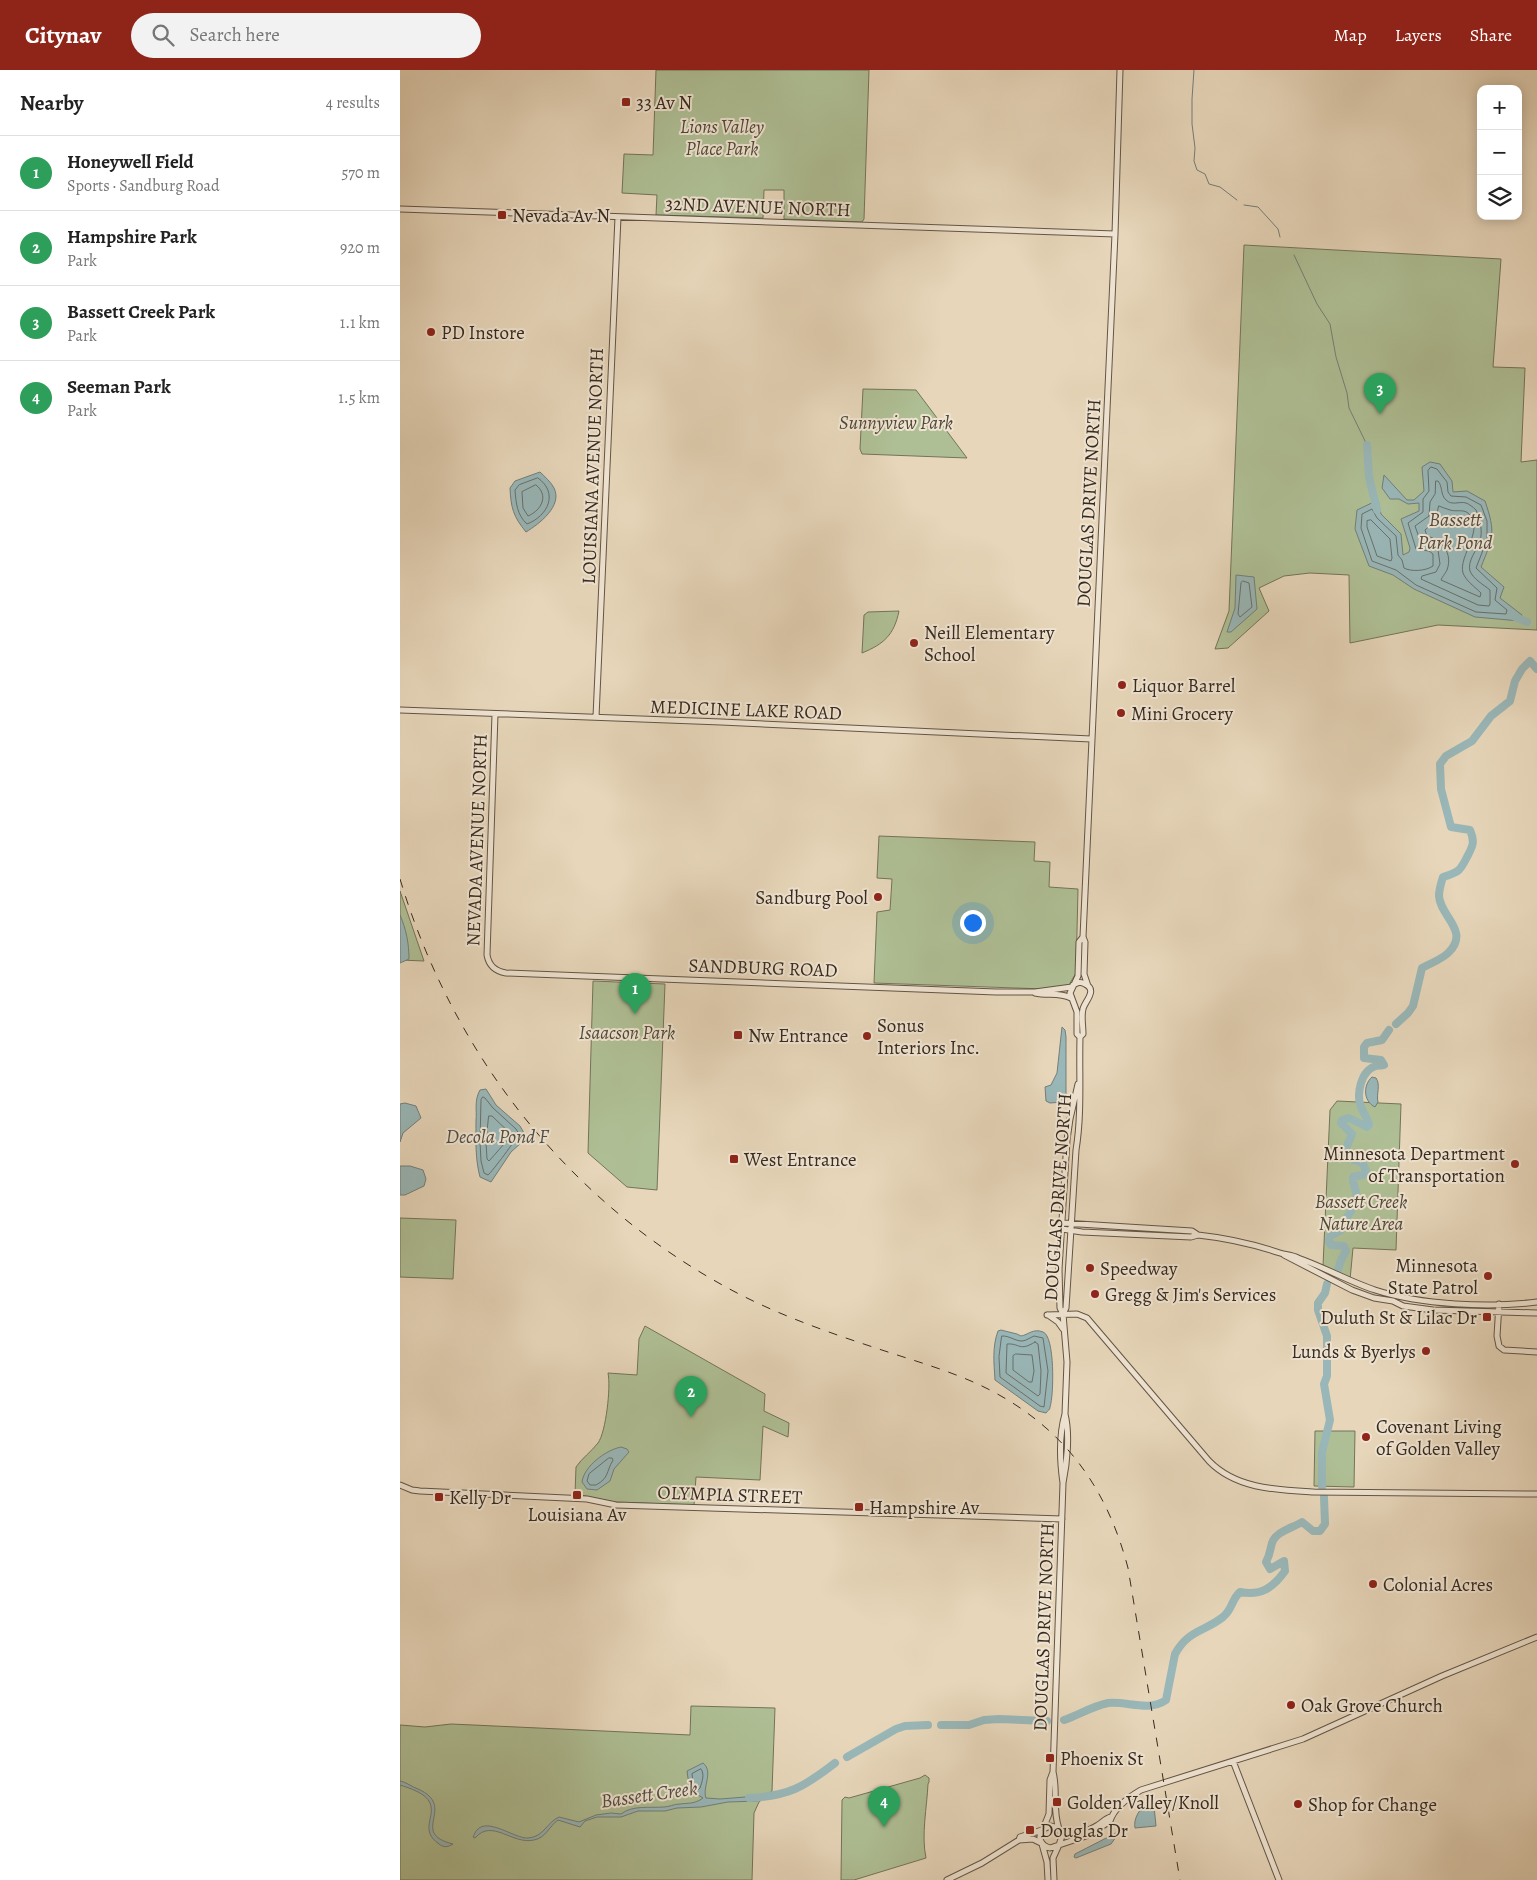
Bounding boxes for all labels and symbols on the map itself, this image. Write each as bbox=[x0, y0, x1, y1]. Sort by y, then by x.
place label: 33 Av N bbox=[636, 90, 693, 116]
marker: 33 Av N bbox=[620, 96, 632, 108]
park label: Lions Valley Place Park bbox=[680, 114, 765, 162]
street label: 32ND AVENUE NORTH bbox=[665, 191, 851, 223]
place label: Nevada Av N bbox=[512, 203, 611, 229]
marker: Nevada Av N bbox=[496, 209, 508, 221]
place label: PD Instore bbox=[441, 320, 525, 346]
marker: PD Instore bbox=[425, 326, 437, 338]
street label: LOUISIANA AVENUE NORTH bbox=[576, 347, 610, 585]
pin: 3 bbox=[1364, 373, 1396, 414]
street label: DOUGLAS DRIVE NORTH bbox=[1071, 398, 1107, 608]
park label: Sunnyview Park bbox=[839, 410, 953, 436]
water label: Bassett Park Pond bbox=[1417, 506, 1493, 556]
place label: Neill Elementary School bbox=[924, 620, 1055, 668]
marker: Neill Elementary School bbox=[908, 637, 920, 649]
place label: Liquor Barrel bbox=[1132, 673, 1236, 699]
marker: Liquor Barrel bbox=[1116, 679, 1128, 691]
street label: MEDICINE LAKE ROAD bbox=[650, 694, 842, 726]
place label: Mini Grocery bbox=[1131, 701, 1233, 727]
marker: Mini Grocery bbox=[1115, 707, 1127, 719]
street label: NEVADA AVENUE NORTH bbox=[460, 733, 494, 947]
place label: Sandburg Pool bbox=[755, 885, 868, 911]
marker: Sandburg Pool bbox=[872, 891, 884, 903]
your location bbox=[960, 910, 986, 936]
street label: SANDBURG ROAD bbox=[688, 952, 838, 984]
pin: 1 bbox=[619, 973, 651, 1014]
place label: Sonus Interiors Inc. bbox=[877, 1013, 980, 1061]
park label: Isaacson Park bbox=[579, 1020, 675, 1046]
place label: Nw Entrance bbox=[748, 1023, 848, 1049]
marker: Nw Entrance bbox=[732, 1029, 744, 1041]
marker: Sonus Interiors Inc. bbox=[861, 1030, 873, 1042]
street label: DOUGLAS DRIVE NORTH bbox=[1038, 1092, 1078, 1302]
water label: Decola Pond F bbox=[445, 1123, 550, 1150]
place label: Minnesota Department of Transportation bbox=[1323, 1141, 1505, 1189]
place label: West Entrance bbox=[743, 1147, 856, 1173]
marker: West Entrance bbox=[728, 1153, 740, 1165]
marker: Minnesota Department of Transportation bbox=[1509, 1158, 1521, 1170]
park label: Bassett Creek Nature Area bbox=[1315, 1189, 1407, 1237]
place label: Minnesota State Patrol bbox=[1388, 1253, 1478, 1301]
place label: Speedway bbox=[1100, 1256, 1178, 1282]
marker: Speedway bbox=[1084, 1262, 1096, 1274]
marker: Minnesota State Patrol bbox=[1482, 1270, 1494, 1282]
place label: Gregg & Jim's Services bbox=[1105, 1282, 1276, 1308]
marker: Gregg & Jim's Services bbox=[1089, 1288, 1101, 1300]
place label: Duluth St & Lilac Dr bbox=[1320, 1305, 1477, 1331]
marker: Duluth St & Lilac Dr bbox=[1481, 1311, 1493, 1323]
place label: Lunds & Byerlys bbox=[1291, 1339, 1416, 1365]
marker: Lunds & Byerlys bbox=[1420, 1345, 1432, 1357]
pin: 2 bbox=[675, 1376, 707, 1417]
place label: Covenant Living of Golden Valley bbox=[1376, 1414, 1502, 1462]
marker: Covenant Living of Golden Valley bbox=[1360, 1431, 1372, 1443]
street label: OLYMPIA STREET bbox=[657, 1479, 804, 1511]
place label: Kelly Dr bbox=[449, 1485, 511, 1511]
marker: Louisiana Av bbox=[571, 1489, 583, 1501]
marker: Kelly Dr bbox=[433, 1491, 445, 1503]
place label: Hampshire Av bbox=[869, 1495, 980, 1521]
marker: Hampshire Av bbox=[853, 1501, 865, 1513]
place label: Louisiana Av bbox=[528, 1502, 627, 1528]
street label: DOUGLAS DRIVE NORTH bbox=[1027, 1522, 1061, 1732]
place label: Colonial Acres bbox=[1383, 1572, 1493, 1598]
marker: Colonial Acres bbox=[1367, 1578, 1379, 1590]
place label: Oak Grove Church bbox=[1301, 1693, 1443, 1719]
marker: Oak Grove Church bbox=[1285, 1699, 1297, 1711]
place label: Phoenix St bbox=[1060, 1746, 1144, 1772]
marker: Phoenix St bbox=[1044, 1752, 1056, 1764]
water label: Bassett Creek bbox=[599, 1774, 699, 1815]
pin: 4 bbox=[868, 1786, 900, 1827]
place label: Golden Valley/Knoll bbox=[1067, 1790, 1219, 1816]
place label: Shop for Change bbox=[1308, 1792, 1437, 1818]
marker: Golden Valley/Knoll bbox=[1051, 1796, 1063, 1808]
marker: Shop for Change bbox=[1292, 1798, 1304, 1810]
place label: Douglas Dr bbox=[1040, 1818, 1128, 1844]
marker: Douglas Dr bbox=[1024, 1824, 1036, 1836]

